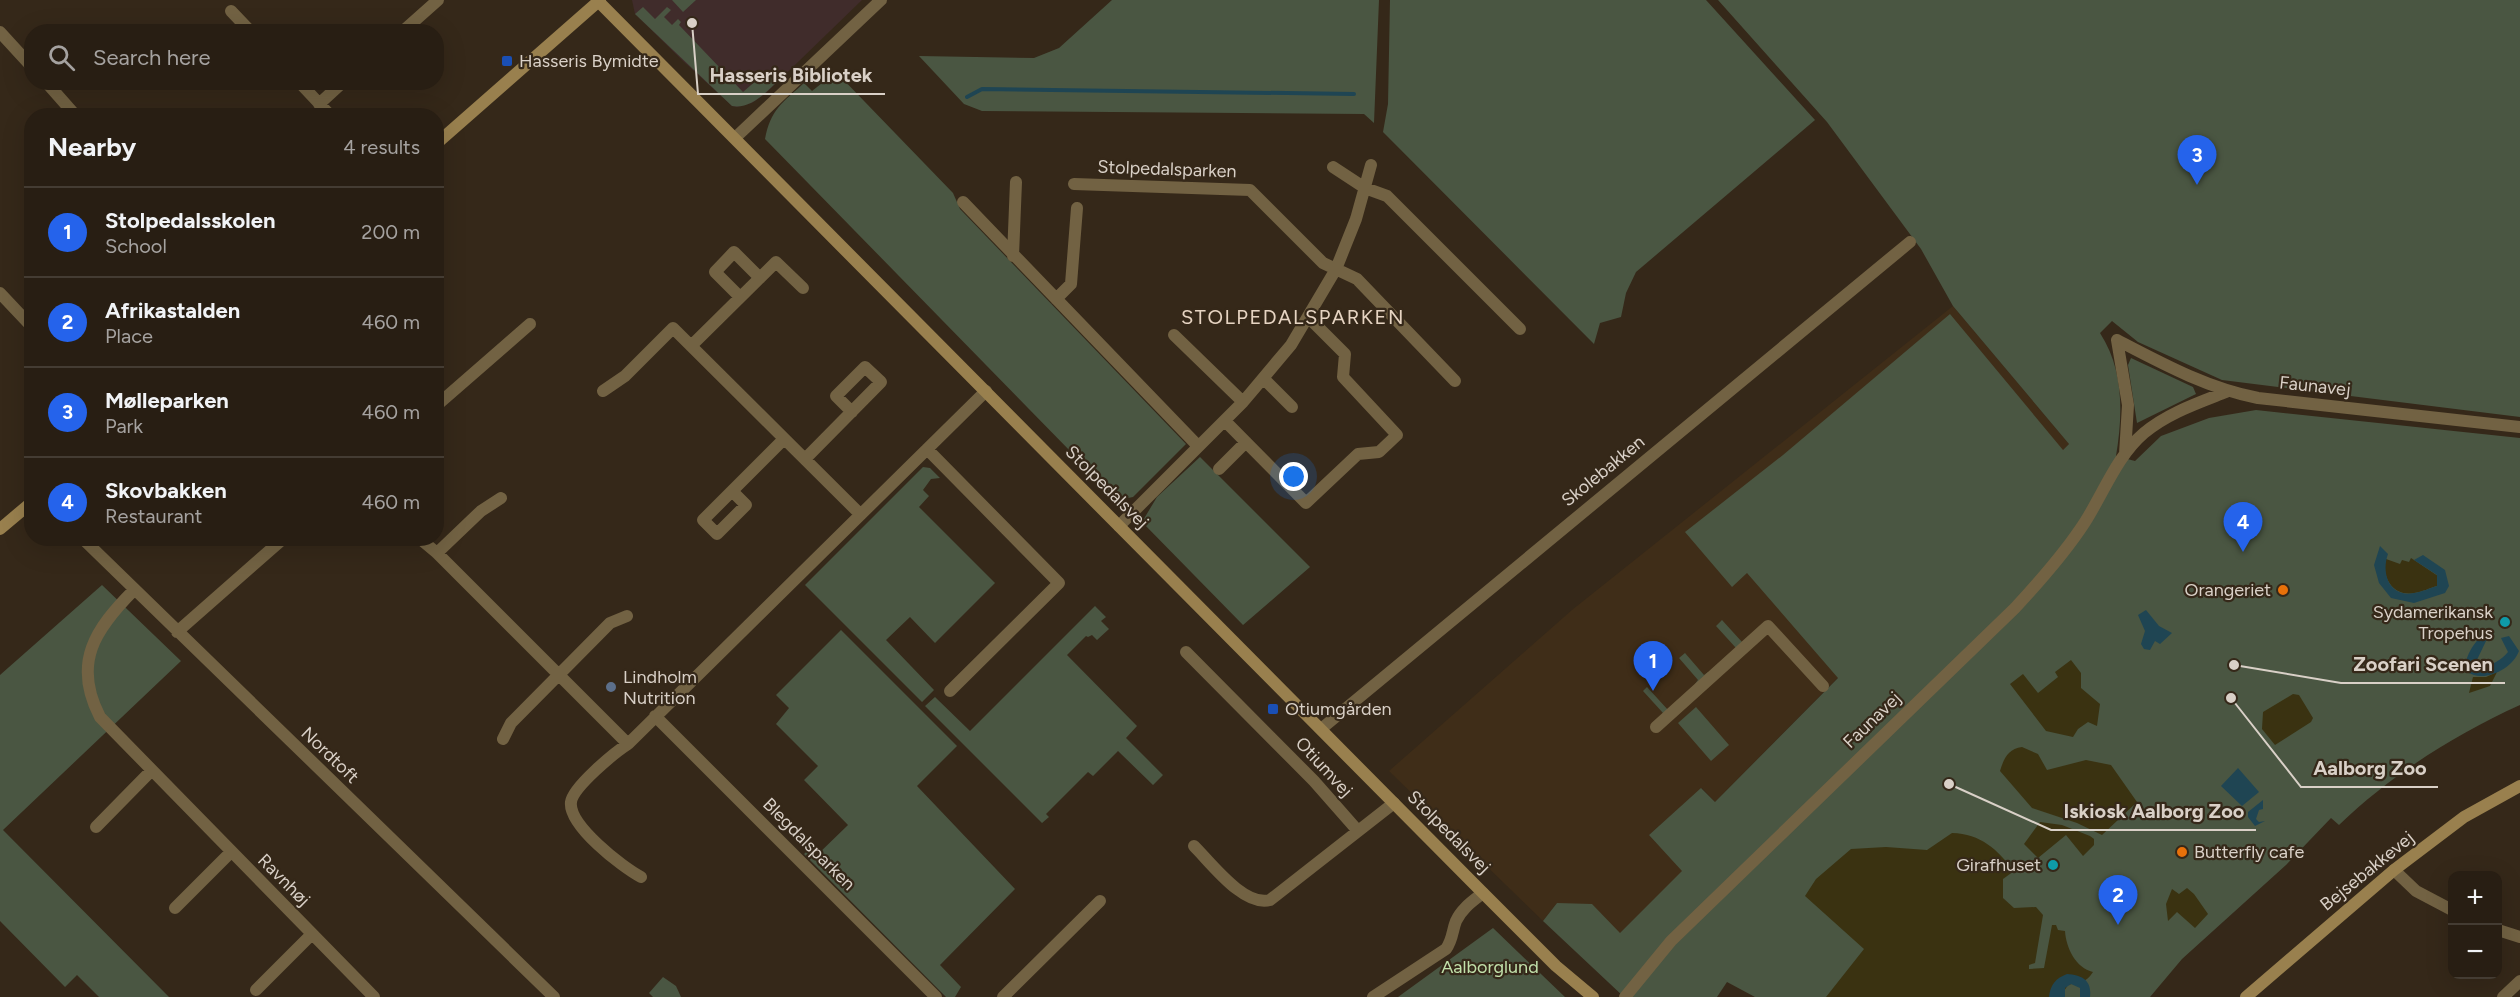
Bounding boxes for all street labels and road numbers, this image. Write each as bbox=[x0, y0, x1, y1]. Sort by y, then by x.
street label: Stolpedalsparken bbox=[1097, 156, 1237, 182]
street label: Faunavej bbox=[2278, 371, 2352, 401]
street label: Skolebakken bbox=[1557, 431, 1649, 511]
street label: Stolpedalsvej bbox=[1061, 441, 1153, 533]
street label: Faunavej bbox=[1839, 687, 1905, 753]
street label: Nordtoft bbox=[297, 722, 364, 788]
street label: Otiumvej bbox=[1291, 732, 1357, 802]
street label: Stolpedalsvej bbox=[1403, 786, 1495, 878]
street label: Blegdalsparken bbox=[758, 793, 860, 895]
street label: Bejsebakkevej bbox=[2316, 826, 2418, 916]
street label: Ravnhøj bbox=[253, 849, 315, 911]

